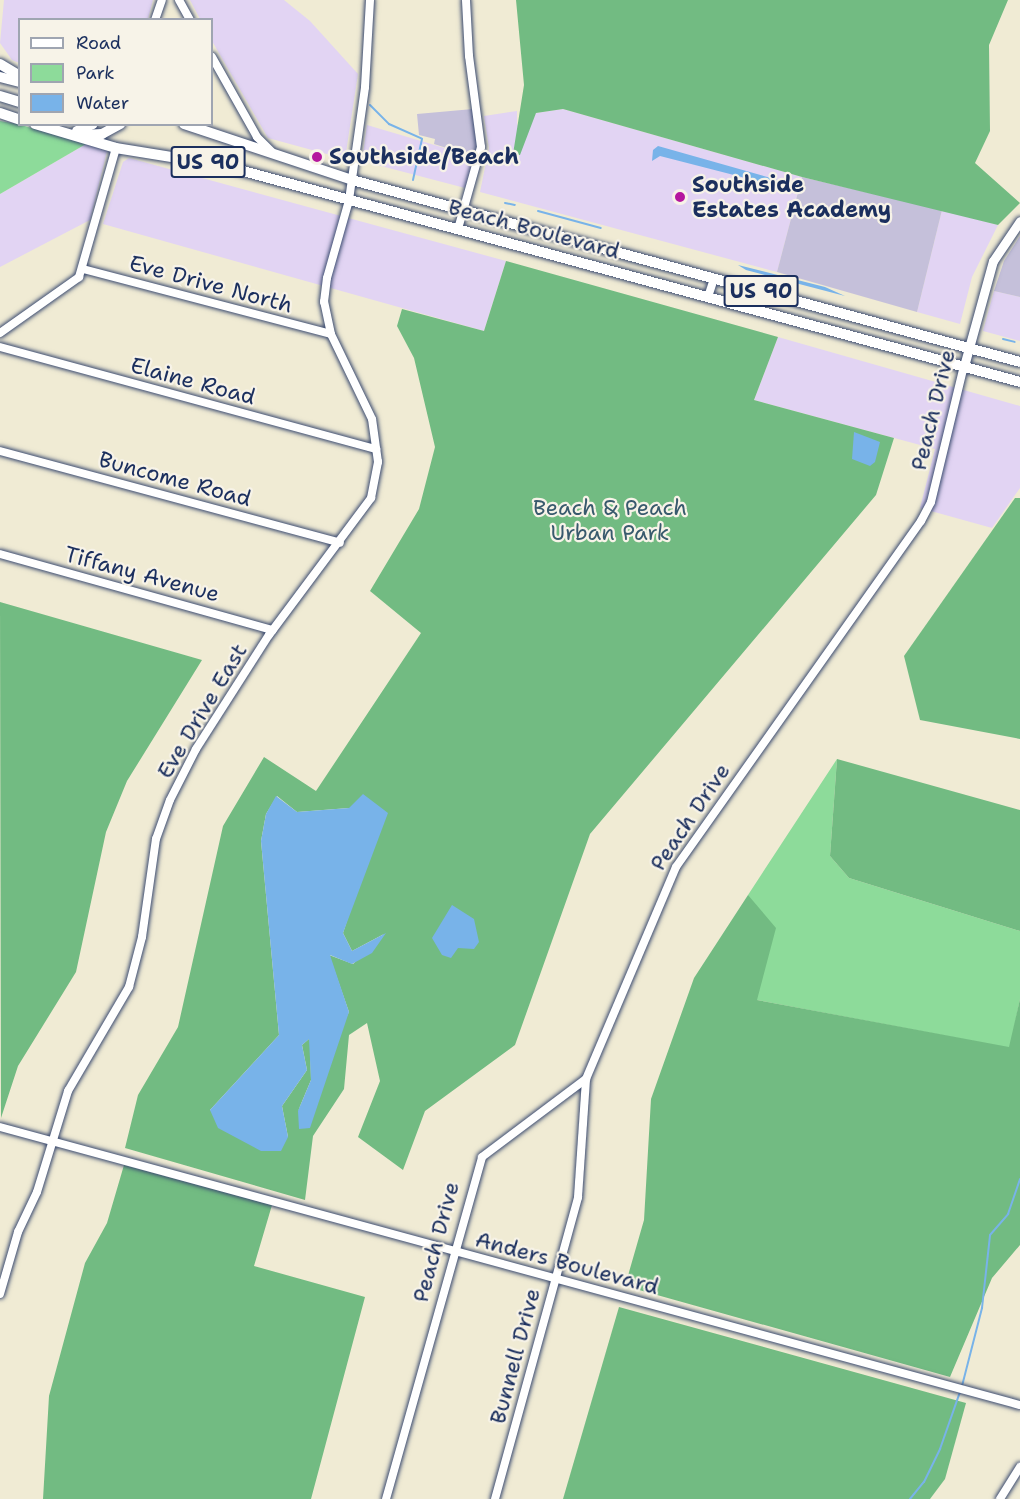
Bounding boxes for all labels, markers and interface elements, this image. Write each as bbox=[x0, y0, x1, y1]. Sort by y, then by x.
legend bbox=[18, 18, 213, 126]
text: Road bbox=[76, 31, 121, 55]
text: Park bbox=[76, 61, 115, 85]
text: Water bbox=[76, 91, 129, 115]
road number: US 90 bbox=[170, 144, 246, 180]
place label: Southside/Beach bbox=[329, 144, 519, 170]
marker: Southside/Beach bbox=[310, 150, 324, 164]
place label: Southside Estates Academy bbox=[692, 171, 891, 222]
marker: Southside Estates Academy bbox=[673, 190, 687, 204]
street label: Beach Boulevard bbox=[445, 193, 623, 265]
street label: Eve Drive North bbox=[127, 250, 295, 318]
road number: US 90 bbox=[724, 273, 798, 309]
street label: Peach Drive bbox=[905, 347, 961, 473]
street label: Elaine Road bbox=[128, 352, 258, 410]
street label: Buncome Road bbox=[96, 446, 254, 512]
park label: Beach & Peach Urban Park bbox=[533, 494, 687, 546]
street label: Tiffany Avenue bbox=[62, 541, 222, 607]
street label: Eve Drive East bbox=[151, 639, 253, 783]
street label: Peach Drive bbox=[644, 758, 736, 876]
street label: Peach Drive bbox=[407, 1179, 465, 1305]
street label: Anders Boulevard bbox=[472, 1226, 662, 1300]
street label: Bunnell Drive bbox=[484, 1285, 546, 1427]

